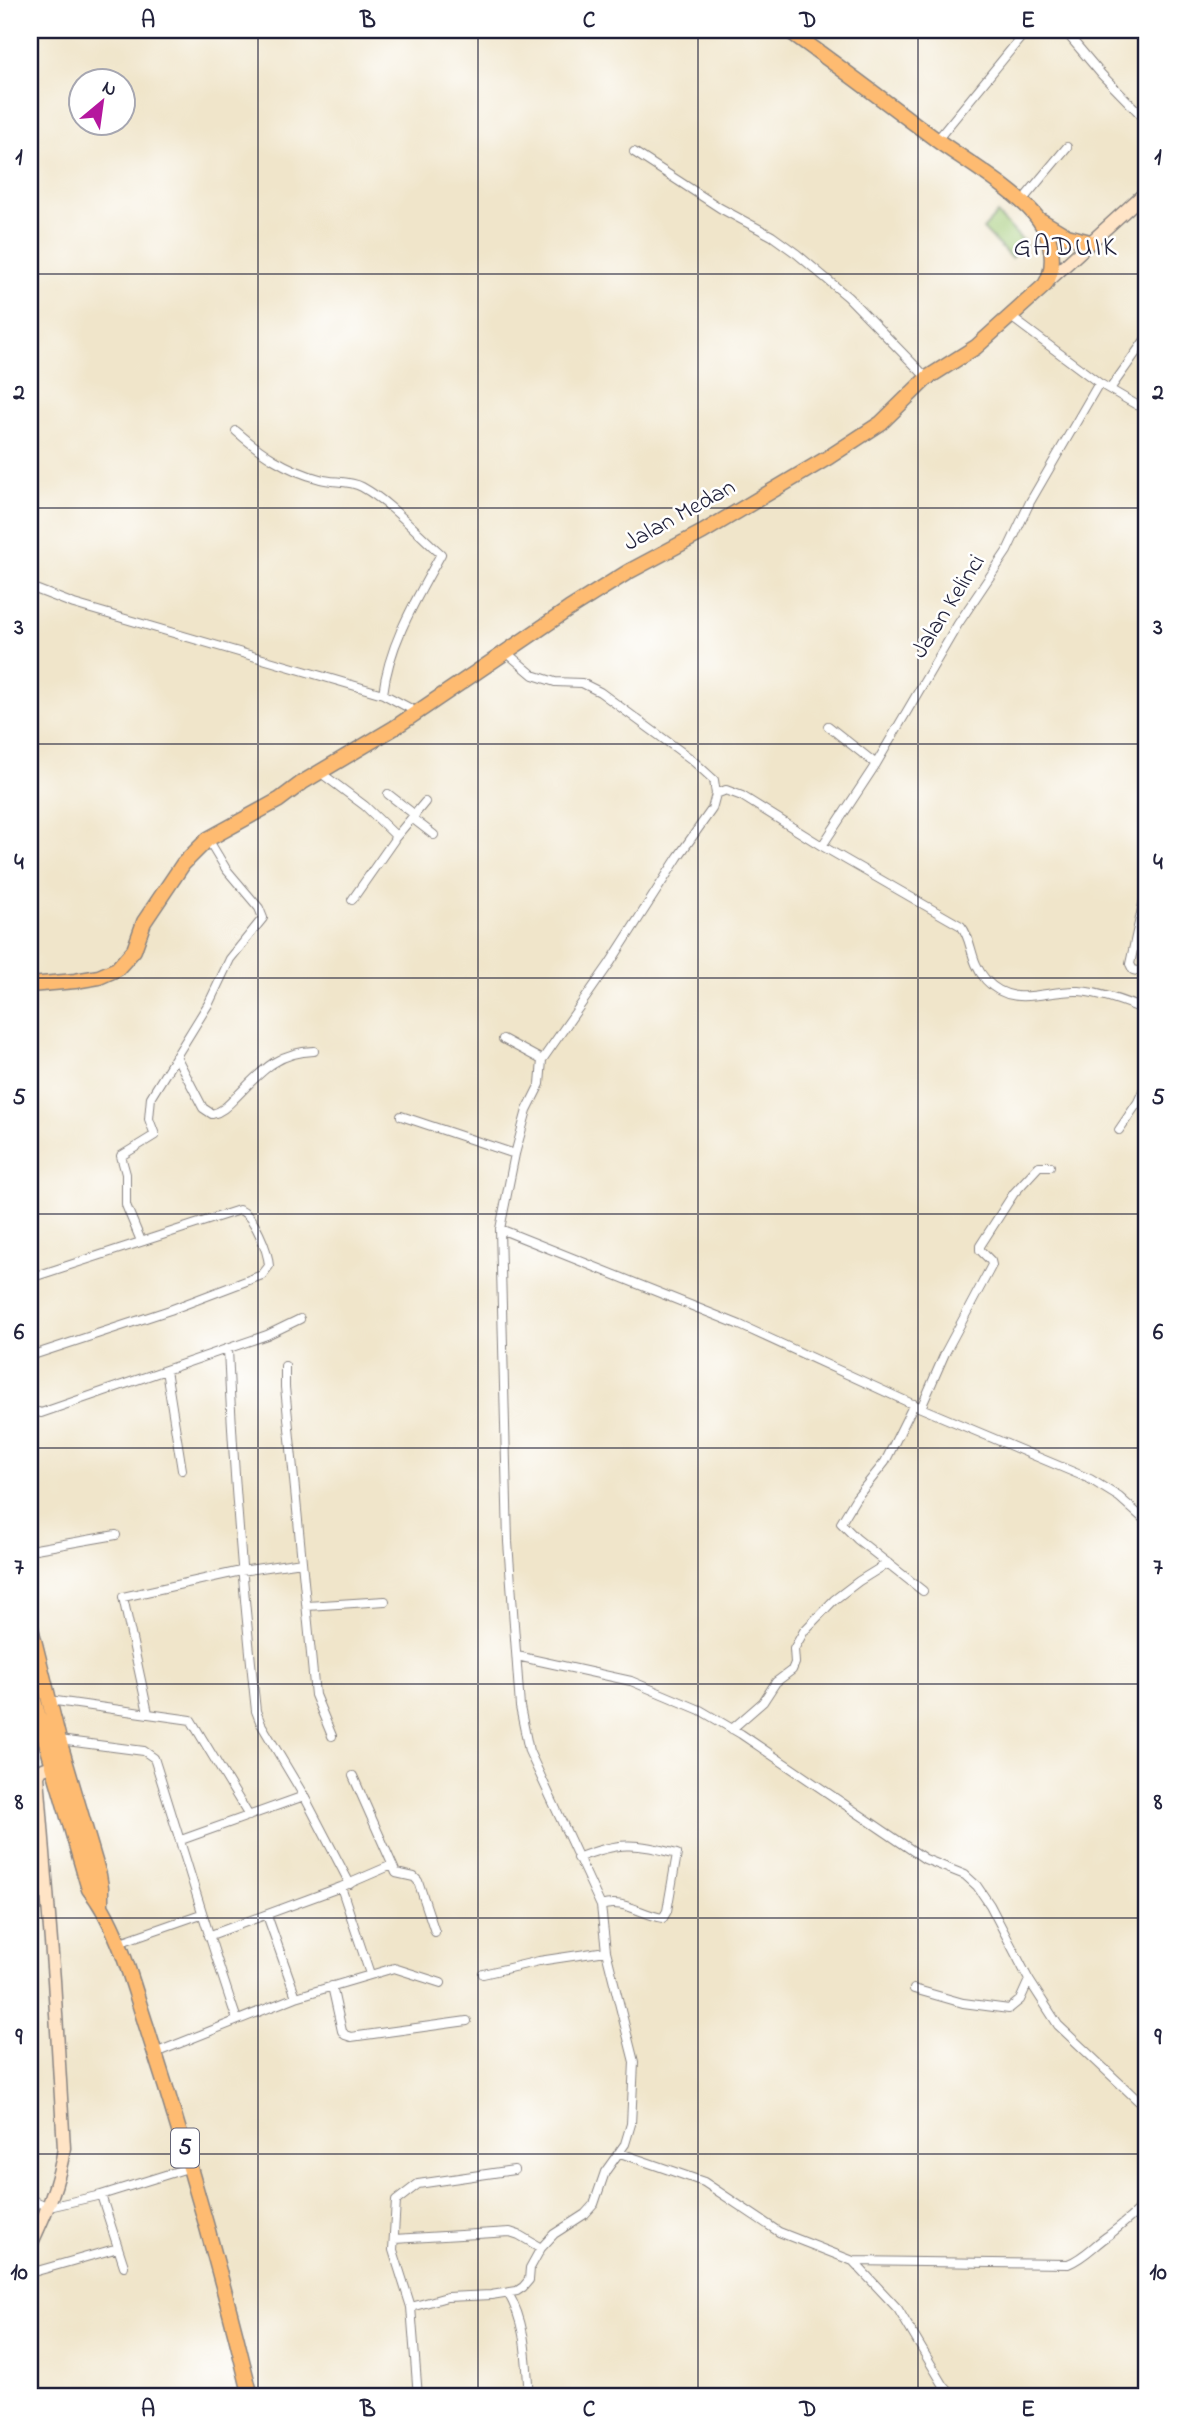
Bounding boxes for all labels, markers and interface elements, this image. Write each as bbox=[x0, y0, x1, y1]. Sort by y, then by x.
text: A bbox=[141, 5, 155, 38]
text: B bbox=[359, 5, 376, 38]
text: C bbox=[583, 5, 596, 38]
text: D bbox=[799, 5, 816, 38]
text: E bbox=[1021, 5, 1035, 38]
north arrow bbox=[66, 66, 136, 136]
text: N bbox=[97, 74, 121, 104]
text: 1 bbox=[15, 142, 23, 175]
text: 1 bbox=[1154, 142, 1162, 175]
district label: GADUIK bbox=[1013, 228, 1119, 269]
text: 2 bbox=[12, 377, 25, 410]
text: 2 bbox=[1151, 377, 1164, 410]
street label: Jalan Medan bbox=[618, 471, 742, 561]
street label: Jalan Kelinci bbox=[903, 548, 995, 666]
text: 3 bbox=[13, 612, 24, 645]
text: 3 bbox=[1152, 612, 1163, 645]
text: 4 bbox=[14, 847, 24, 880]
text: 4 bbox=[1153, 847, 1163, 880]
text: 5 bbox=[12, 1082, 26, 1115]
text: 5 bbox=[1151, 1082, 1165, 1115]
text: 6 bbox=[14, 1317, 25, 1350]
text: 6 bbox=[1153, 1317, 1164, 1350]
text: 7 bbox=[14, 1552, 24, 1585]
text: 7 bbox=[1153, 1552, 1163, 1585]
text: 8 bbox=[14, 1787, 24, 1820]
text: 8 bbox=[1153, 1787, 1163, 1820]
text: 9 bbox=[15, 2022, 24, 2055]
text: 9 bbox=[1154, 2022, 1163, 2055]
road number: 5 bbox=[171, 2128, 199, 2168]
text: 10 bbox=[10, 2257, 28, 2290]
text: 10 bbox=[1149, 2257, 1167, 2290]
text: A bbox=[141, 2394, 155, 2427]
text: B bbox=[359, 2394, 376, 2427]
text: C bbox=[583, 2394, 596, 2427]
text: D bbox=[799, 2394, 816, 2427]
text: E bbox=[1021, 2394, 1035, 2427]

